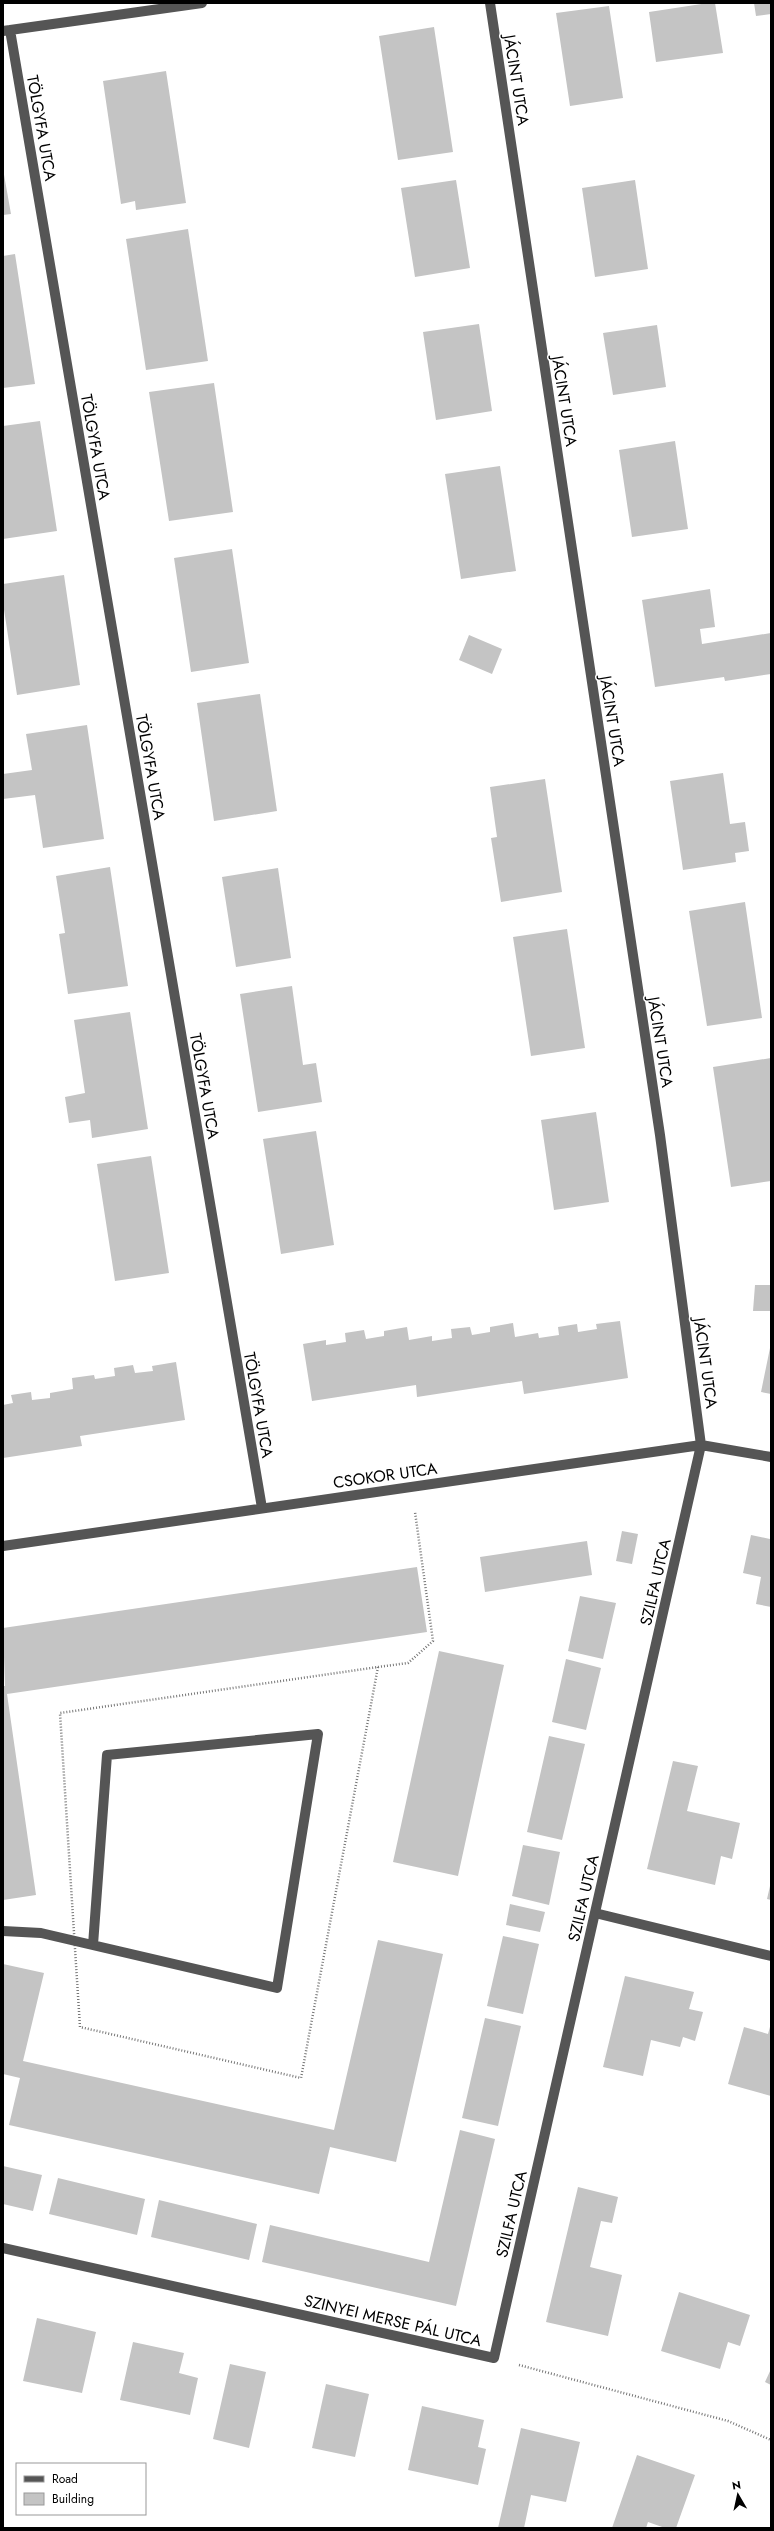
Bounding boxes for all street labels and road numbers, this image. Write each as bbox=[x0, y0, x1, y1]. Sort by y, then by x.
street label: JÁCINT UTCA bbox=[498, 31, 535, 127]
street label: TÖLGYFA UTCA bbox=[21, 73, 62, 183]
street label: JÁCINT UTCA bbox=[546, 352, 583, 448]
street label: TÖLGYFA UTCA bbox=[75, 392, 116, 502]
street label: JÁCINT UTCA bbox=[594, 672, 631, 768]
street label: TÖLGYFA UTCA bbox=[130, 712, 171, 822]
street label: JÁCINT UTCA bbox=[642, 993, 679, 1089]
street label: TÖLGYFA UTCA bbox=[184, 1031, 225, 1141]
street label: JÁCINT UTCA bbox=[687, 1314, 723, 1410]
street label: TÖLGYFA UTCA bbox=[238, 1350, 279, 1460]
street label: CSOKOR UTCA bbox=[332, 1457, 439, 1494]
street label: SZILFA UTCA bbox=[634, 1536, 677, 1628]
street label: SZILFA UTCA bbox=[562, 1852, 605, 1944]
street label: SZILFA UTCA bbox=[490, 2168, 533, 2260]
street label: SZINYEI MERSE PÁL UTCA bbox=[302, 2289, 484, 2352]

